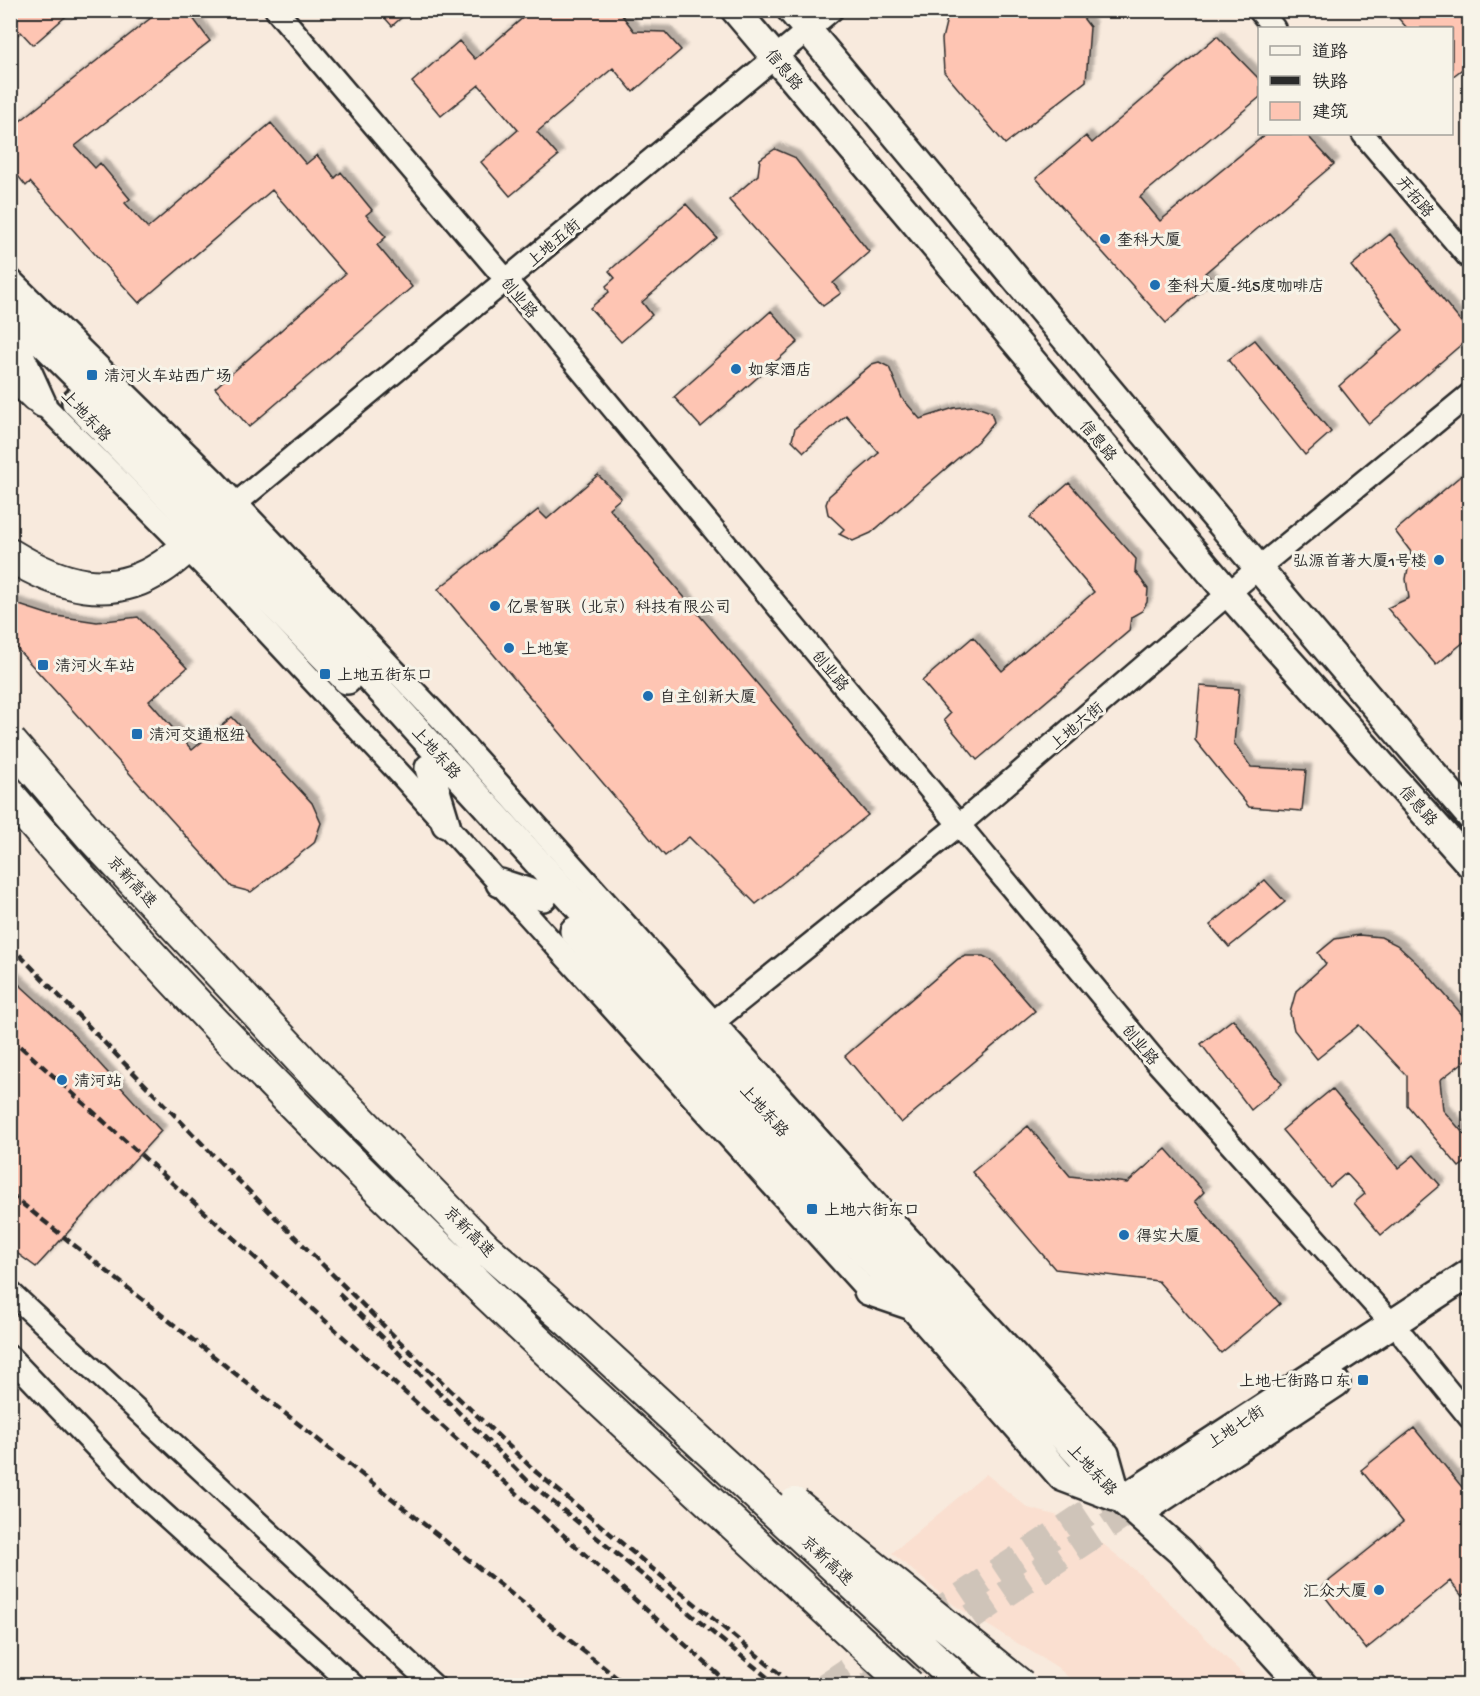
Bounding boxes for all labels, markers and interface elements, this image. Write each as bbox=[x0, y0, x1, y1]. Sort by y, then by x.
legend bbox=[1258, 27, 1453, 135]
text: 道路 bbox=[1312, 42, 1348, 64]
street label: 信息路 bbox=[760, 45, 807, 96]
text: 铁路 bbox=[1312, 72, 1348, 94]
text: 建筑 bbox=[1312, 102, 1348, 124]
street label: 开拓路 bbox=[1391, 172, 1438, 223]
street label: 上地五街 bbox=[524, 216, 586, 273]
place label: 奎科大厦 bbox=[1117, 231, 1181, 252]
marker: 奎科大厦 bbox=[1098, 232, 1112, 246]
street label: 创业路 bbox=[495, 273, 542, 324]
place label: 奎科大厦-纯5度咖啡店 bbox=[1167, 277, 1324, 298]
marker: 奎科大厦-纯5度咖啡店 bbox=[1148, 278, 1162, 292]
place label: 如家酒店 bbox=[748, 361, 812, 382]
marker: 如家酒店 bbox=[729, 362, 743, 376]
place label: 清河火车站西广场 bbox=[104, 367, 232, 388]
marker: 清河火车站西广场 bbox=[85, 368, 99, 382]
street label: 上地东路 bbox=[56, 386, 115, 447]
street label: 信息路 bbox=[1074, 416, 1121, 467]
place label: 弘源首著大厦1号楼 bbox=[1293, 552, 1427, 573]
marker: 弘源首著大厦1号楼 bbox=[1432, 553, 1446, 567]
place label: 亿景智联（北京）科技有限公司 bbox=[507, 598, 731, 619]
marker: 亿景智联（北京）科技有限公司 bbox=[488, 599, 502, 613]
place label: 上地宴 bbox=[521, 640, 569, 661]
marker: 上地宴 bbox=[502, 641, 516, 655]
street label: 创业路 bbox=[806, 646, 853, 697]
place label: 清河火车站 bbox=[55, 657, 135, 678]
marker: 清河火车站 bbox=[36, 658, 50, 672]
marker: 上地五街东口 bbox=[318, 667, 332, 681]
place label: 上地五街东口 bbox=[337, 667, 433, 687]
place label: 自主创新大厦 bbox=[660, 688, 756, 709]
marker: 自主创新大厦 bbox=[641, 689, 655, 703]
street label: 上地六街 bbox=[1047, 699, 1109, 756]
street label: 上地东路 bbox=[406, 723, 464, 784]
place label: 清河交通枢纽 bbox=[149, 726, 245, 747]
marker: 清河交通枢纽 bbox=[130, 727, 144, 741]
street label: 信息路 bbox=[1393, 782, 1441, 832]
street label: 京新高速 bbox=[102, 852, 161, 913]
street label: 创业路 bbox=[1116, 1020, 1163, 1071]
place label: 清河站 bbox=[74, 1072, 122, 1093]
marker: 清河站 bbox=[55, 1073, 69, 1087]
street label: 上地东路 bbox=[734, 1081, 792, 1142]
marker: 上地六街东口 bbox=[805, 1202, 819, 1216]
place label: 上地六街东口 bbox=[824, 1202, 920, 1222]
street label: 京新高速 bbox=[438, 1203, 498, 1263]
marker: 得实大厦 bbox=[1117, 1228, 1131, 1242]
place label: 得实大厦 bbox=[1136, 1228, 1200, 1248]
place label: 上地七街路口东 bbox=[1239, 1372, 1351, 1393]
marker: 上地七街路口东 bbox=[1356, 1373, 1370, 1387]
street label: 上地七街 bbox=[1204, 1403, 1269, 1454]
street label: 上地东路 bbox=[1062, 1440, 1121, 1501]
street label: 京新高速 bbox=[796, 1532, 857, 1591]
place label: 汇众大厦 bbox=[1303, 1582, 1367, 1603]
marker: 汇众大厦 bbox=[1372, 1583, 1386, 1597]

